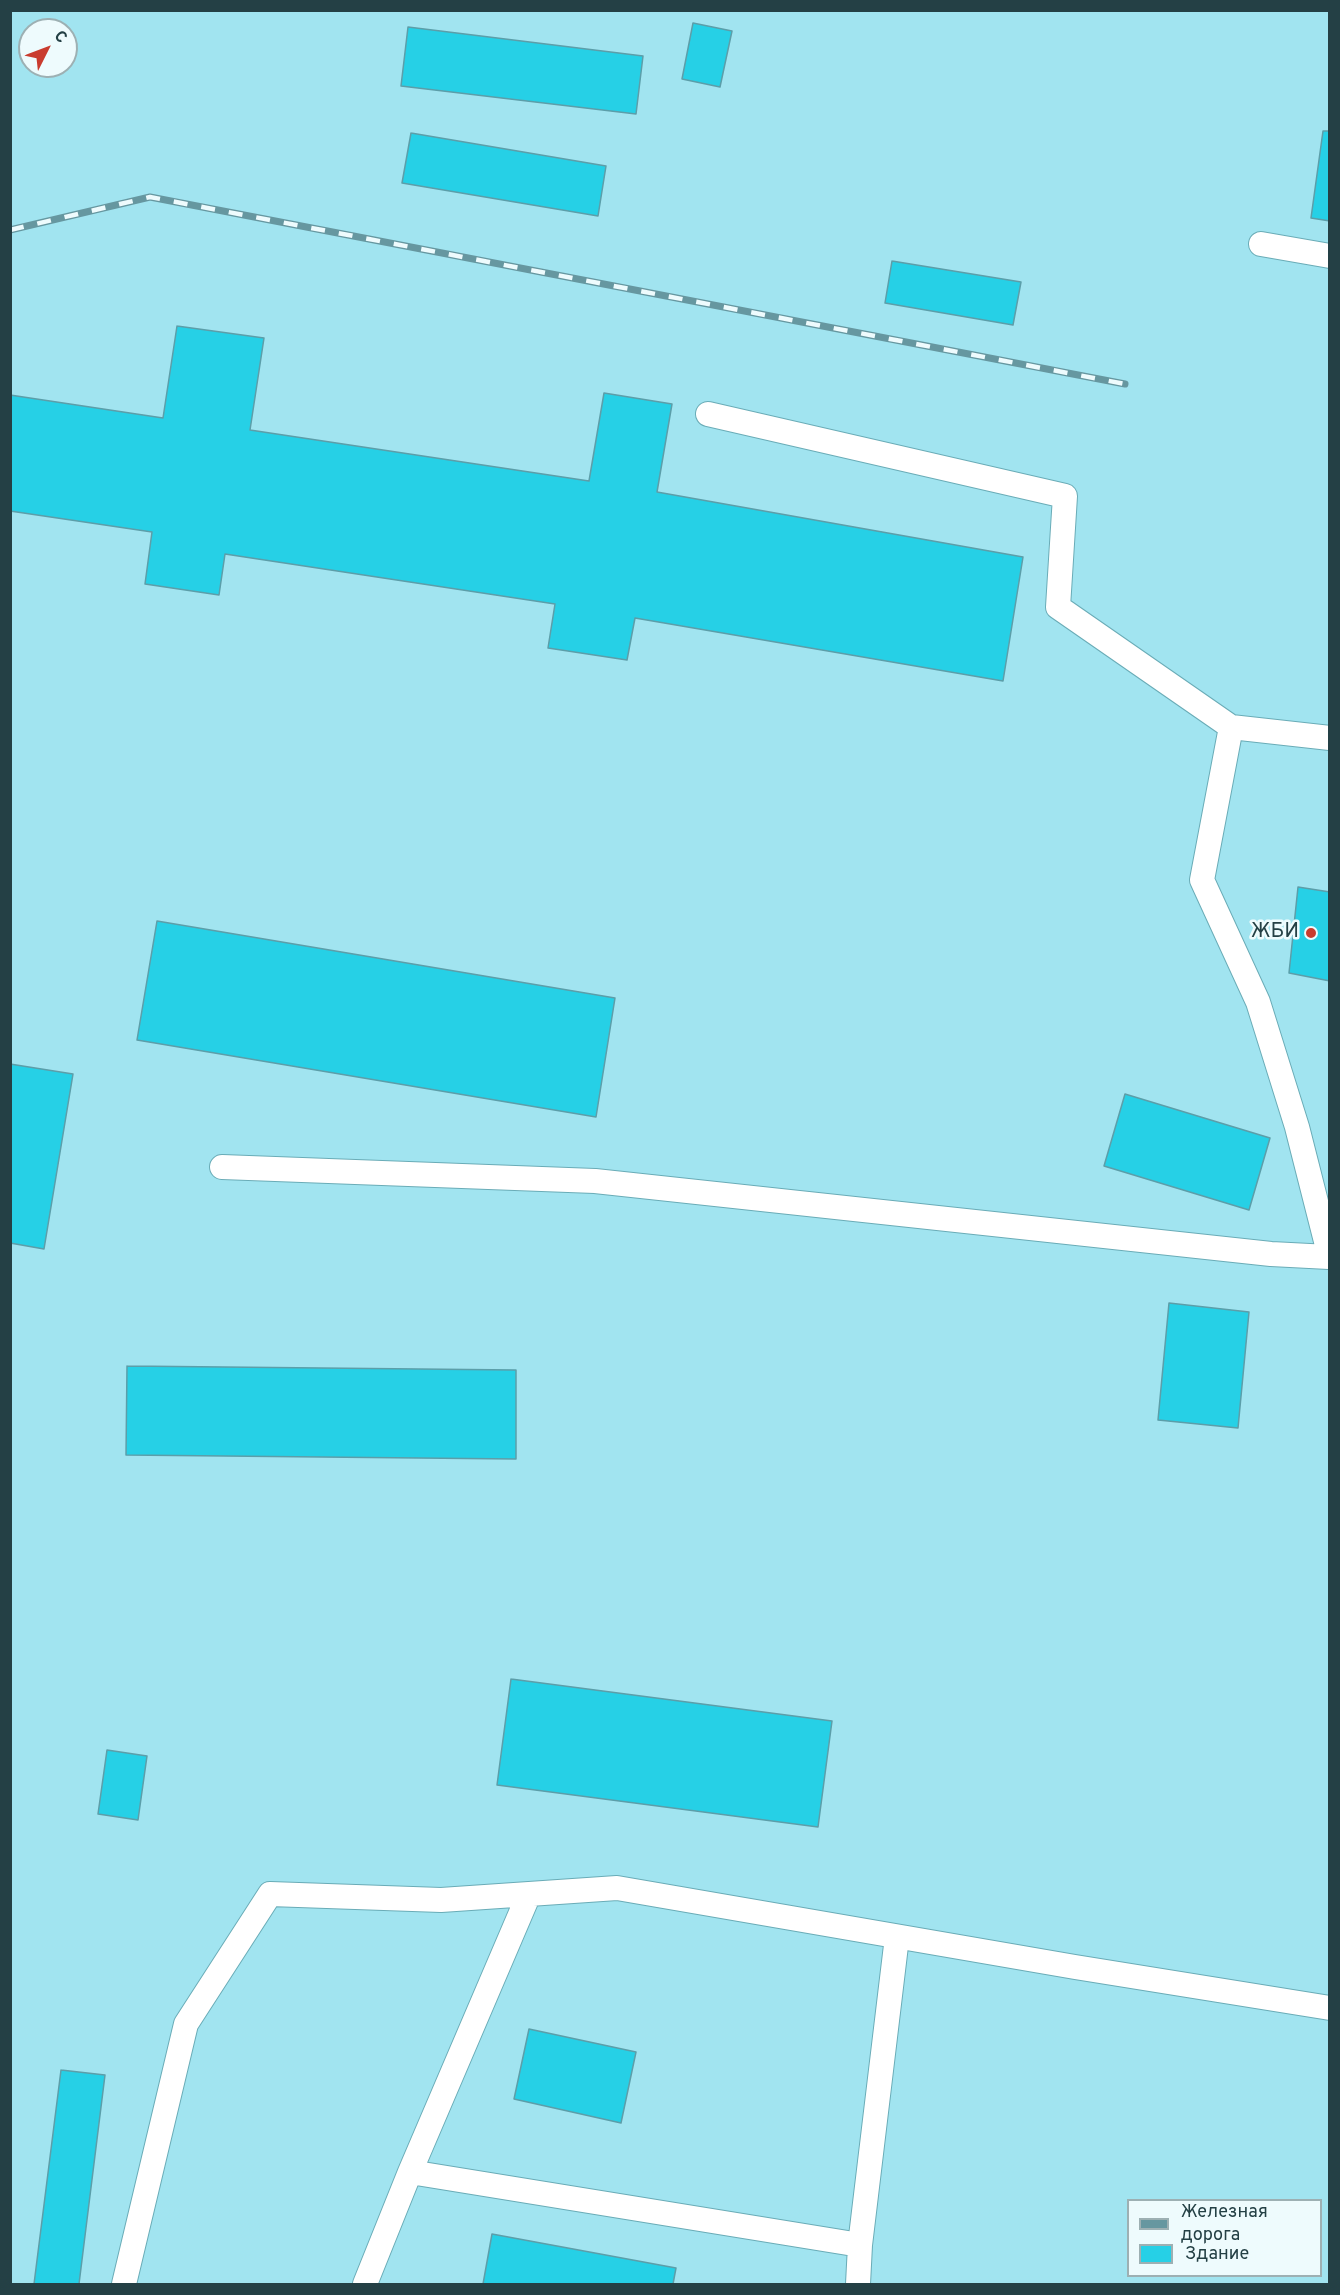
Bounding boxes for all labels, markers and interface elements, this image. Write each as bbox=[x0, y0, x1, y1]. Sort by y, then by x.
north arrow bbox=[18, 18, 78, 78]
text: С bbox=[49, 27, 71, 48]
place label: ЖБИ bbox=[1251, 920, 1299, 946]
marker: ЖБИ bbox=[1304, 926, 1318, 940]
legend bbox=[1127, 2199, 1322, 2277]
text: Железная дорога bbox=[1181, 2201, 1268, 2247]
text: Здание bbox=[1185, 2243, 1249, 2266]

